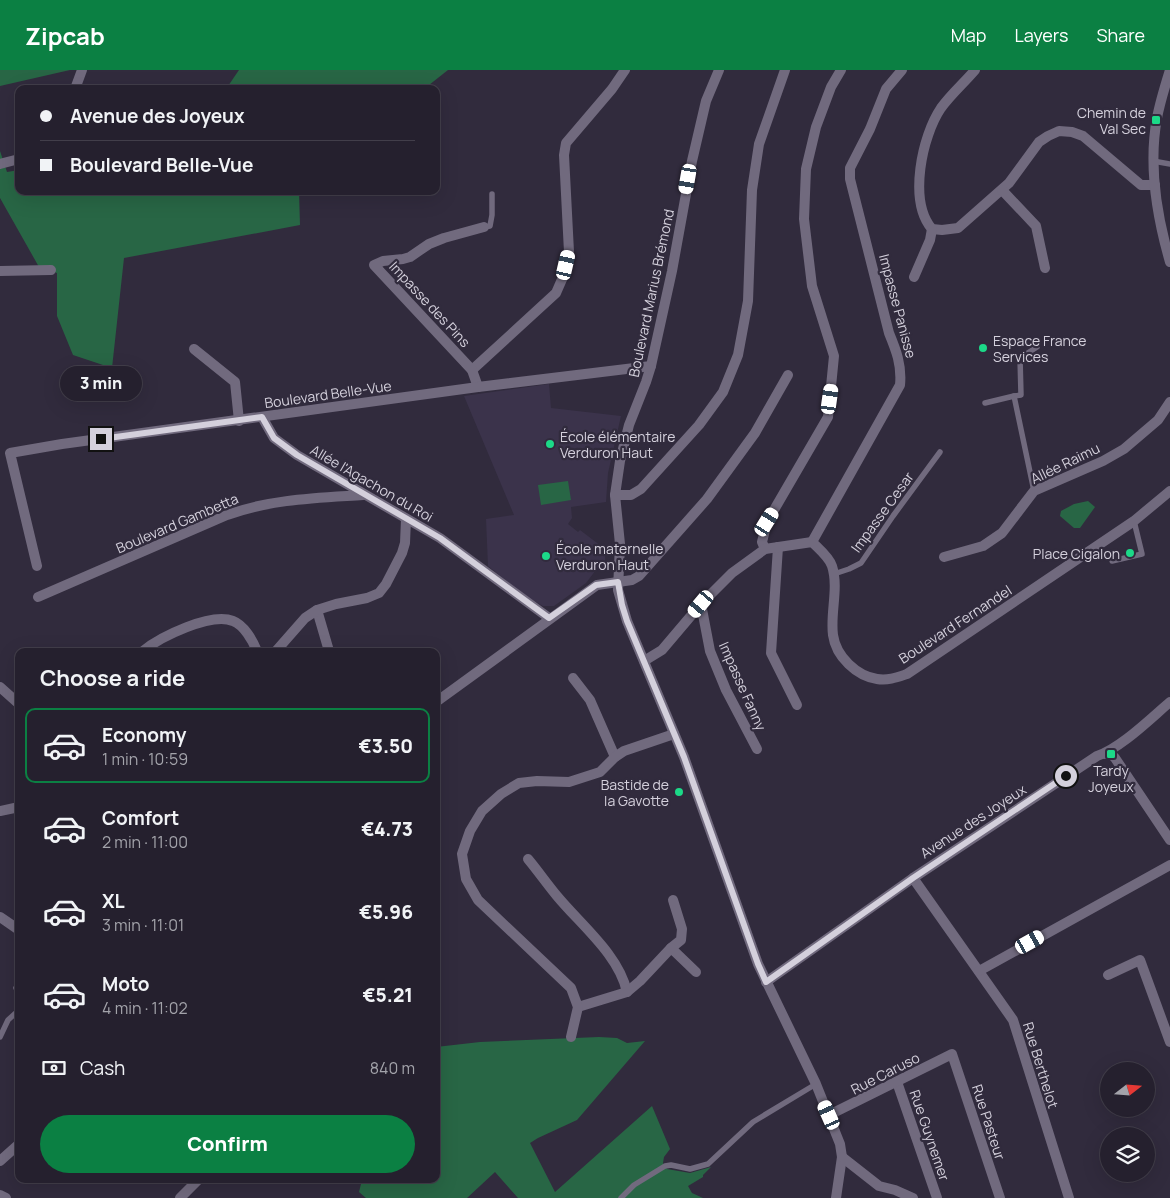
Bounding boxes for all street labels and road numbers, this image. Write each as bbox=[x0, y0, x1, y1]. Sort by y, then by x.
street label: Boulevard Marius Brémond bbox=[624, 207, 678, 379]
street label: Impasse Panisse bbox=[875, 252, 921, 360]
street label: Impasse des Pins bbox=[385, 257, 475, 351]
street label: Boulevard Belle-Vue bbox=[263, 376, 393, 412]
street label: Allée Raimu bbox=[1027, 438, 1103, 488]
street label: Allée l'Agachon du Roi bbox=[307, 440, 437, 526]
street label: Impasse Cesar bbox=[846, 468, 918, 556]
street label: Boulevard Gambetta bbox=[113, 489, 241, 557]
street label: Boulevard Fernandel bbox=[895, 580, 1015, 668]
street label: Impasse Fanny bbox=[715, 639, 771, 734]
street label: Avenue des Joyeux bbox=[916, 779, 1030, 862]
street label: Rue Berthelot bbox=[1019, 1020, 1063, 1111]
street label: Rue Caruso bbox=[847, 1048, 923, 1098]
street label: Rue Pasteur bbox=[968, 1082, 1010, 1162]
street label: Rue Guynemer bbox=[906, 1087, 954, 1183]

